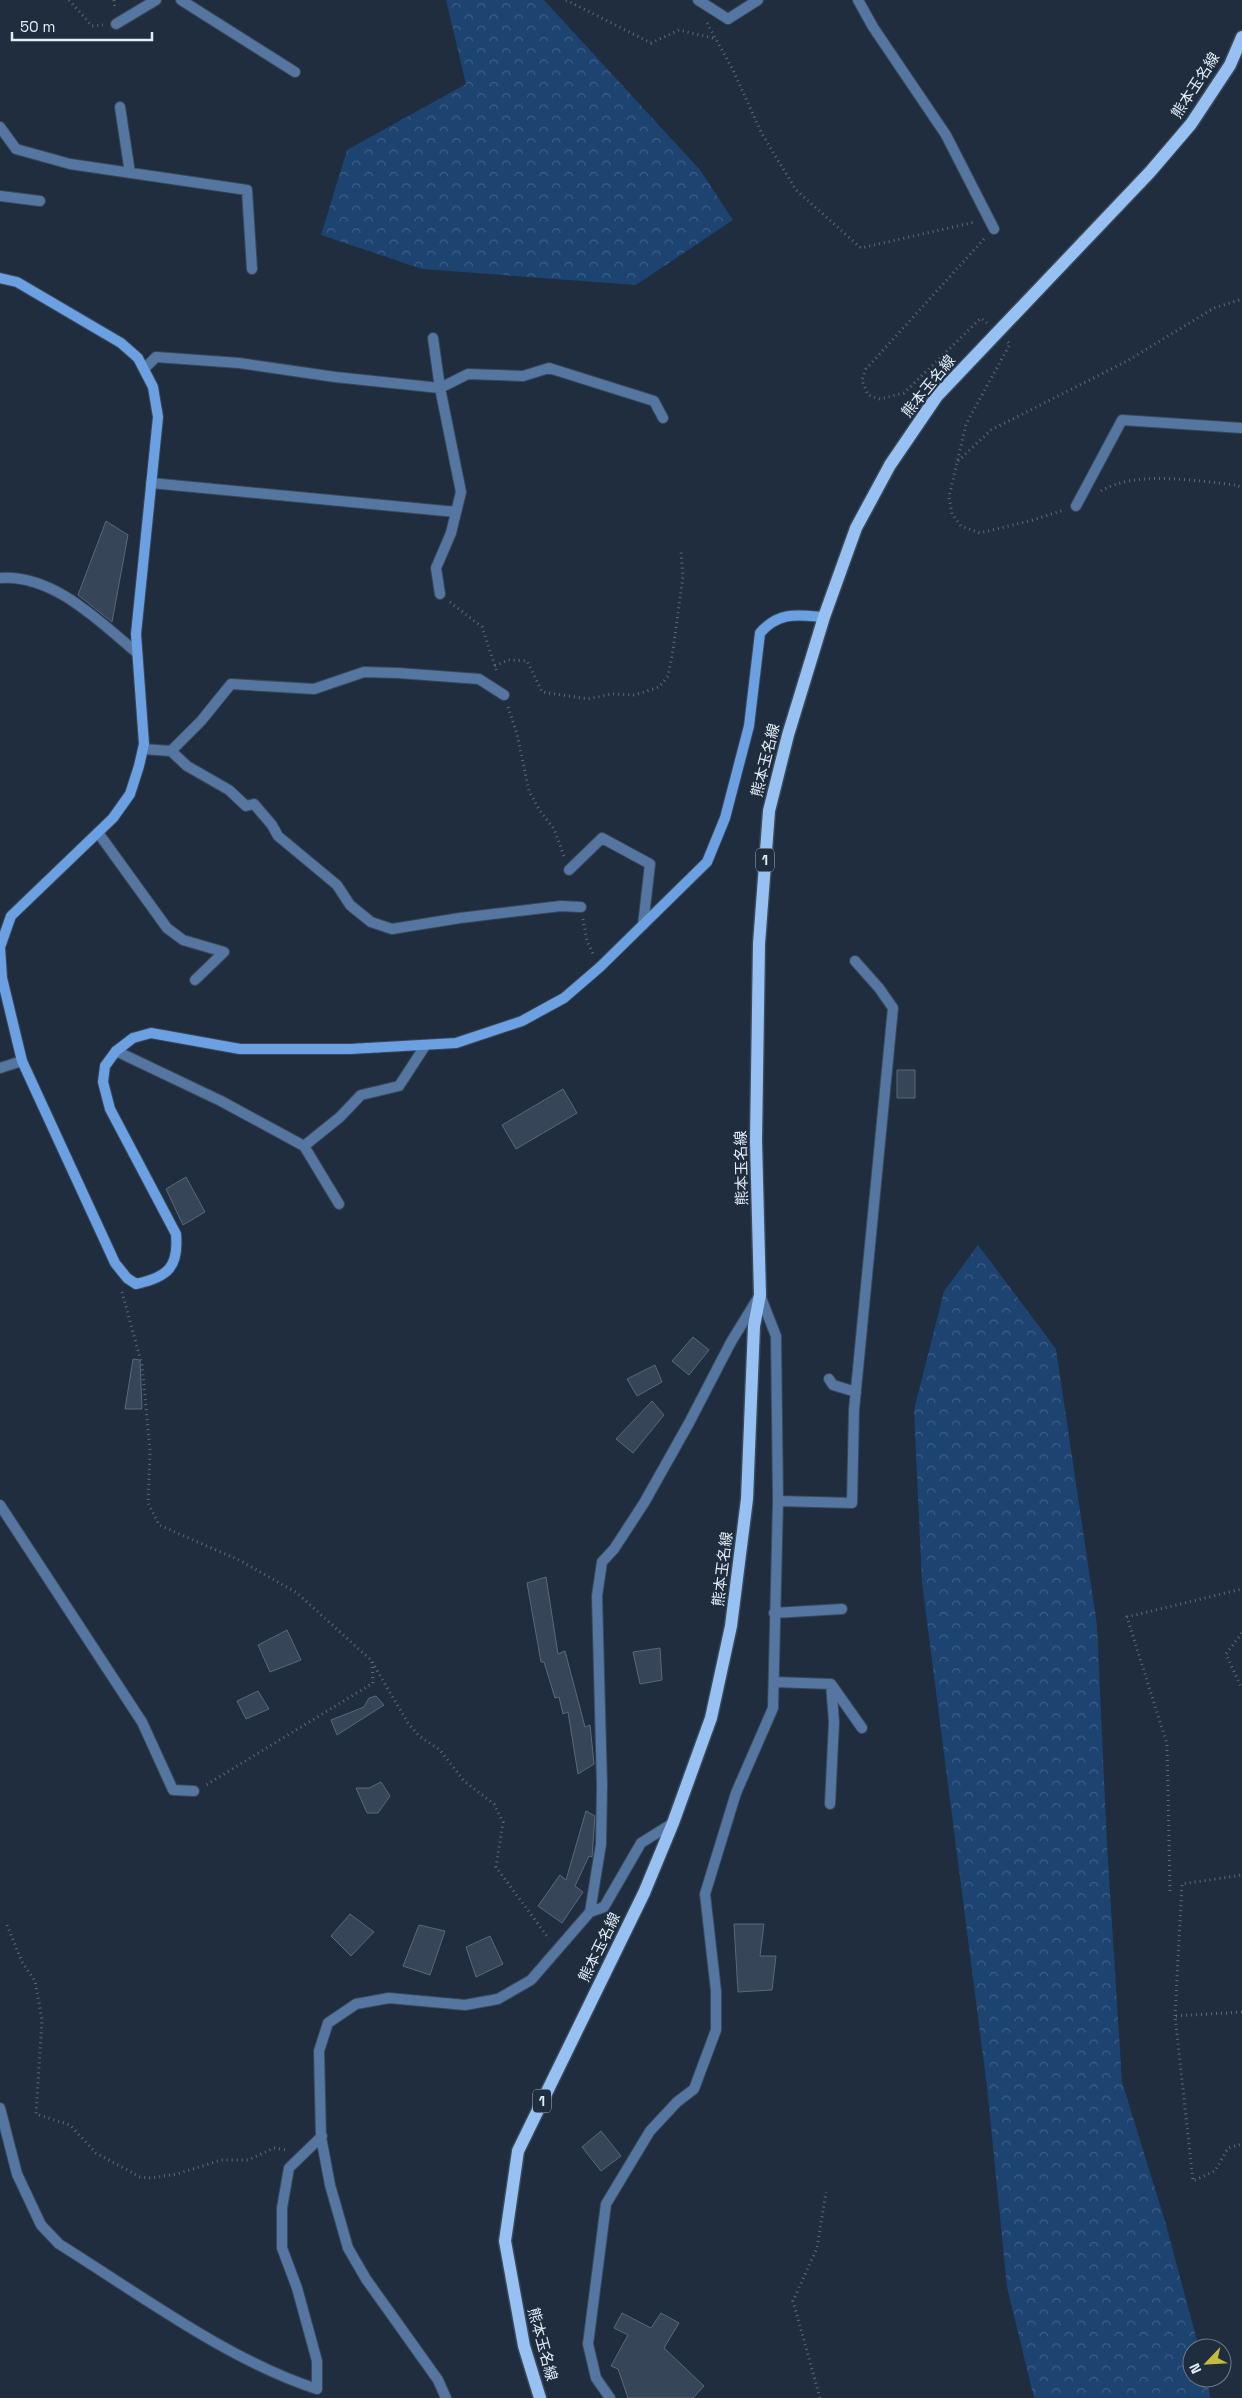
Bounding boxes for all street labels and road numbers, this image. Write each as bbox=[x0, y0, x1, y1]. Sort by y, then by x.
street label: 熊本玉名線 bbox=[1167, 48, 1223, 122]
street label: 熊本玉名線 bbox=[897, 351, 959, 421]
street label: 熊本玉名線 bbox=[747, 721, 783, 799]
road number: 1 bbox=[756, 848, 774, 872]
street label: 熊本玉名線 bbox=[731, 1130, 751, 1206]
street label: 熊本玉名線 bbox=[708, 1531, 736, 1607]
street label: 熊本玉名線 bbox=[574, 1909, 624, 1985]
road number: 1 bbox=[533, 2090, 551, 2112]
street label: 熊本玉名線 bbox=[524, 2305, 562, 2383]

